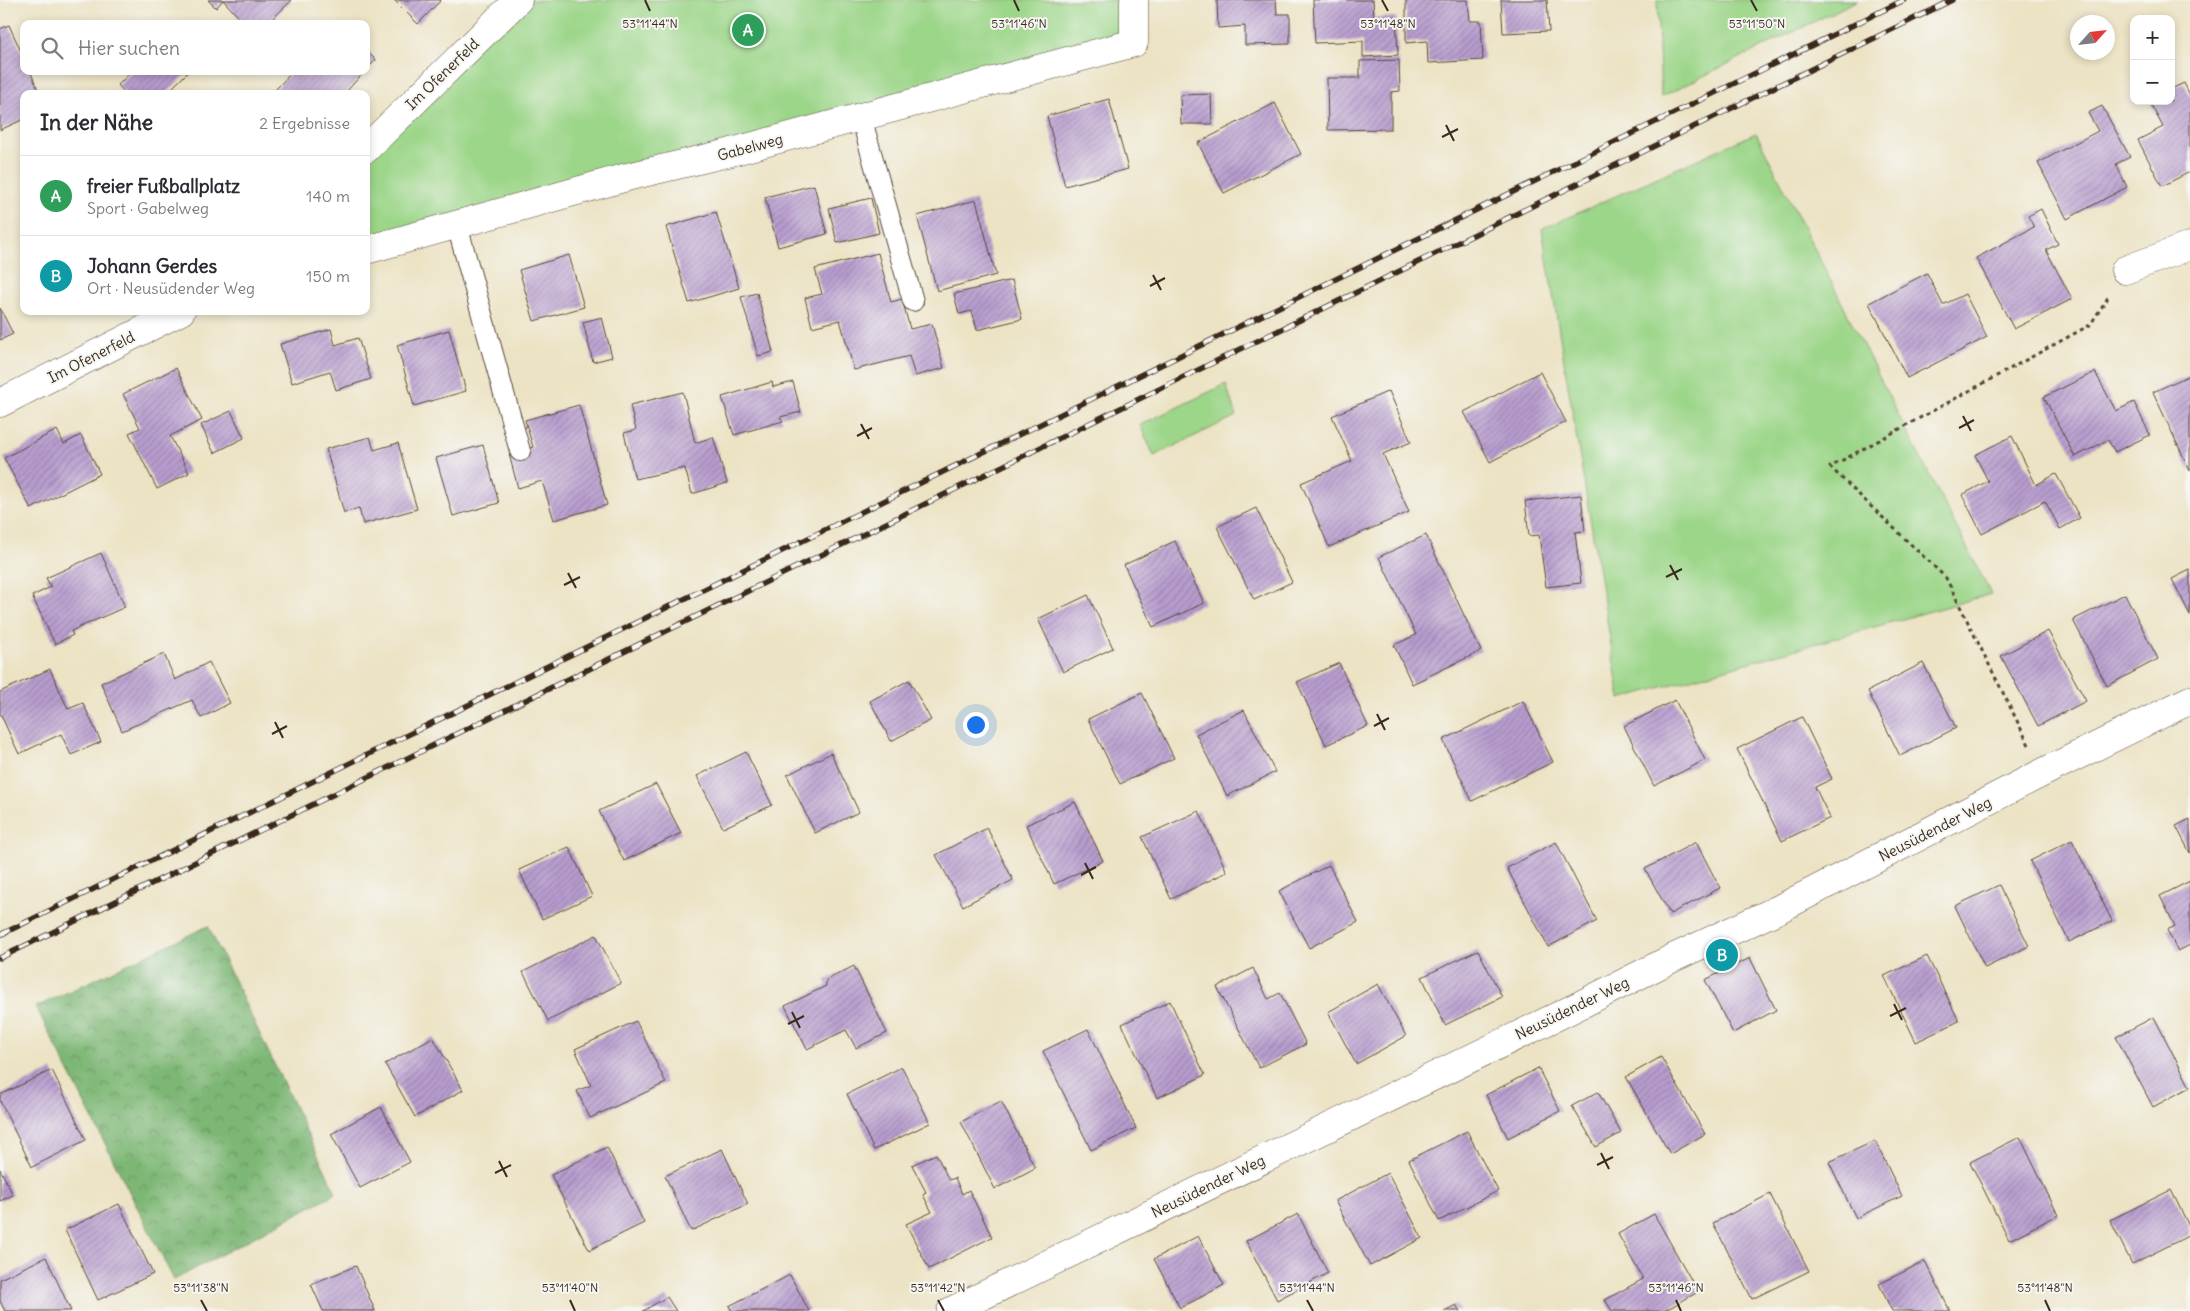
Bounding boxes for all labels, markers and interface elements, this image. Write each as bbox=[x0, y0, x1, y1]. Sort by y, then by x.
pin: A bbox=[732, 11, 764, 49]
north arrow bbox=[2070, 15, 2115, 60]
map controls bbox=[2130, 15, 2175, 105]
button: + bbox=[2130, 15, 2175, 60]
text: 53°11'44"N bbox=[622, 16, 678, 31]
text: 53°11'46"N bbox=[991, 16, 1047, 31]
text: 53°11'48"N bbox=[1360, 16, 1416, 31]
text: 53°11'50"N bbox=[1729, 16, 1785, 31]
search box bbox=[20, 20, 370, 75]
icon: search bbox=[38, 34, 66, 62]
street label: Im Ofenerfeld bbox=[401, 34, 483, 114]
text: Hier suchen bbox=[78, 36, 180, 60]
button: − bbox=[2130, 60, 2175, 105]
text: In der Nähe bbox=[40, 109, 153, 136]
text: 2 Ergebnisse bbox=[259, 113, 350, 133]
street label: Gabelweg bbox=[715, 129, 785, 165]
text: freier Fußballplatz bbox=[87, 174, 240, 198]
text: A bbox=[51, 186, 61, 206]
text: 140 m bbox=[306, 186, 350, 206]
text: Sport · Gabelweg bbox=[87, 198, 209, 218]
text: Johann Gerdes bbox=[87, 254, 217, 278]
text: B bbox=[51, 266, 61, 286]
text: 150 m bbox=[306, 266, 350, 286]
text: Ort · Neusüdender Weg bbox=[87, 278, 255, 298]
street label: Im Ofenerfeld bbox=[44, 327, 138, 387]
your location bbox=[963, 712, 989, 738]
street label: Neusüdender Weg bbox=[1875, 792, 1995, 866]
pin: B bbox=[1706, 936, 1738, 974]
street label: Neusüdender Weg bbox=[1512, 972, 1632, 1044]
street label: Neusüdender Weg bbox=[1148, 1150, 1268, 1222]
text: 53°11'38"N bbox=[173, 1280, 229, 1295]
text: 53°11'40"N bbox=[542, 1280, 598, 1295]
text: 53°11'42"N bbox=[910, 1280, 966, 1295]
text: 53°11'44"N bbox=[1279, 1280, 1335, 1295]
text: 53°11'46"N bbox=[1648, 1280, 1704, 1295]
text: 53°11'48"N bbox=[2017, 1280, 2073, 1295]

